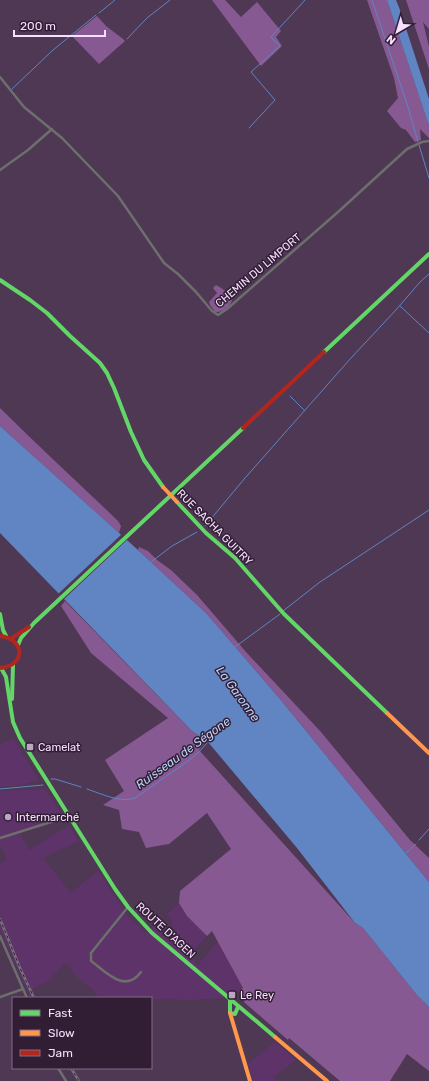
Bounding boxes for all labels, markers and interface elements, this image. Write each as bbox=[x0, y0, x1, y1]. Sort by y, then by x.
scale bar bbox=[14, 12, 105, 38]
north arrow bbox=[377, 12, 417, 52]
text: 200 m bbox=[20, 19, 56, 33]
text: N bbox=[384, 32, 398, 47]
street label: CHEMIN DU LIMPORT bbox=[213, 230, 304, 310]
street label: RUE SACHA GUITRY bbox=[174, 487, 255, 568]
water label: La Garonne bbox=[213, 664, 263, 724]
water label: Ruisseau de Ségone bbox=[133, 714, 233, 792]
place label: Camelat bbox=[38, 741, 81, 754]
marker: Camelat bbox=[25, 742, 35, 752]
place label: Intermarché bbox=[16, 811, 79, 824]
marker: Intermarché bbox=[3, 812, 13, 822]
street label: ROUTE D'AGEN bbox=[133, 900, 198, 961]
place label: Le Rey bbox=[240, 989, 274, 1002]
marker: Le Rey bbox=[227, 990, 237, 1000]
legend bbox=[12, 997, 152, 1069]
text: Fast bbox=[48, 1006, 72, 1020]
text: Slow bbox=[48, 1026, 75, 1040]
text: Jam bbox=[48, 1046, 73, 1060]

